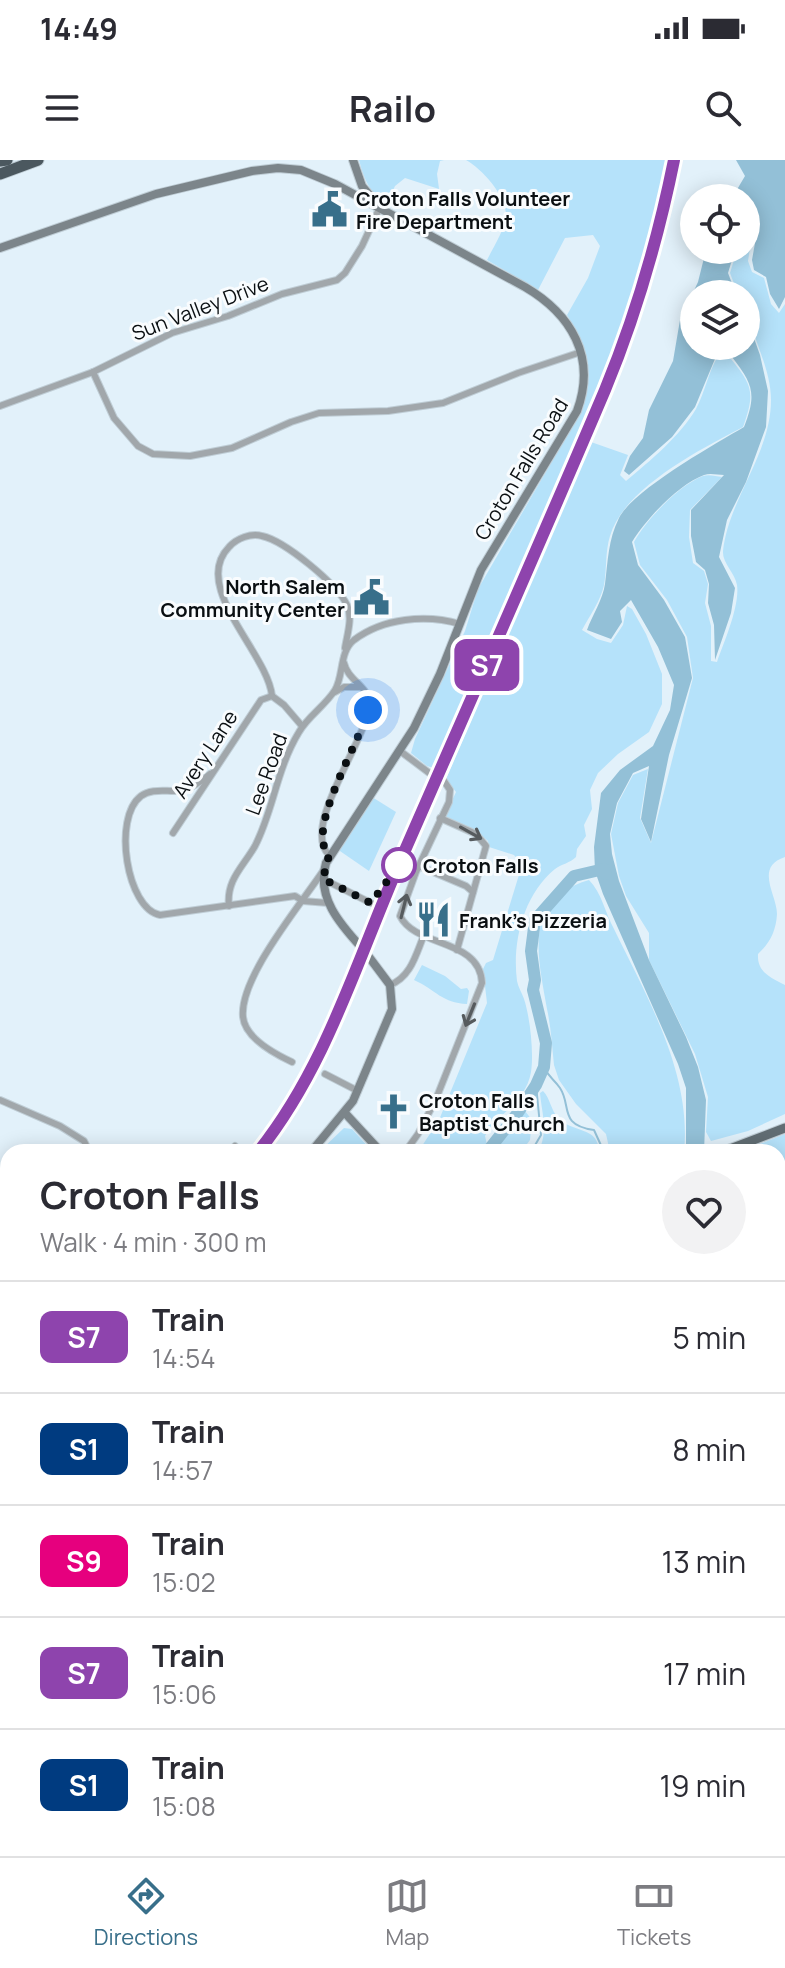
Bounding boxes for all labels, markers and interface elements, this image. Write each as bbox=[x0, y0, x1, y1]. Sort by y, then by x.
text: 14:49 bbox=[40, 8, 118, 49]
text: Railo bbox=[349, 84, 436, 133]
icon: menu bbox=[40, 86, 84, 130]
icon: search bbox=[701, 86, 745, 130]
map controls bbox=[680, 184, 760, 360]
button: locate bbox=[680, 184, 760, 264]
place label: Croton Falls Volunteer Fire Department bbox=[356, 185, 570, 235]
public building icon: Croton Falls Volunteer Fire Department bbox=[311, 190, 349, 228]
street label: Sun Valley Drive bbox=[128, 270, 272, 346]
button: layers bbox=[680, 280, 760, 360]
street label: Croton Falls Road bbox=[468, 393, 574, 545]
place label: North Salem Community Center bbox=[161, 573, 345, 623]
public building icon: North Salem Community Center bbox=[352, 578, 390, 616]
line badge: S7 bbox=[451, 639, 523, 691]
text: S7 bbox=[470, 646, 504, 684]
your location bbox=[348, 690, 388, 730]
street label: Avery Lane bbox=[167, 705, 243, 803]
street label: Lee Road bbox=[239, 729, 293, 819]
one-way arrow bbox=[459, 825, 482, 841]
marker: Croton Falls bbox=[382, 848, 416, 882]
place label: Croton Falls bbox=[423, 852, 539, 879]
one-way arrow bbox=[398, 894, 413, 919]
restaurant icon: Frank's Pizzeria bbox=[414, 901, 452, 939]
place label: Frank's Pizzeria bbox=[459, 907, 607, 934]
one-way arrow bbox=[462, 1002, 476, 1027]
place label: Croton Falls Baptist Church bbox=[419, 1087, 565, 1137]
church icon: Croton Falls Baptist Church bbox=[374, 1092, 412, 1130]
text: Croton Falls bbox=[40, 1168, 260, 1220]
button: heart bbox=[662, 1170, 746, 1254]
text: Walk · 4 min · 300 m bbox=[40, 1224, 267, 1260]
text: Train bbox=[152, 1299, 225, 1340]
text: 5 min bbox=[672, 1317, 746, 1358]
text: S7 bbox=[67, 1318, 101, 1356]
text: 14:54 bbox=[152, 1340, 216, 1376]
text: Train bbox=[152, 1411, 225, 1452]
text: 8 min bbox=[672, 1429, 746, 1470]
text: S1 bbox=[69, 1430, 99, 1468]
text: 14:57 bbox=[152, 1452, 213, 1488]
text: Train bbox=[152, 1523, 225, 1564]
text: 13 min bbox=[661, 1541, 746, 1582]
text: S9 bbox=[66, 1542, 102, 1580]
text: 15:02 bbox=[152, 1564, 216, 1600]
text: Train bbox=[152, 1635, 225, 1676]
text: 17 min bbox=[663, 1653, 746, 1694]
text: S7 bbox=[67, 1654, 101, 1692]
text: 15:06 bbox=[152, 1676, 217, 1712]
text: Train bbox=[152, 1747, 225, 1788]
text: 19 min bbox=[659, 1765, 746, 1806]
text: S1 bbox=[69, 1766, 99, 1804]
text: 15:08 bbox=[152, 1788, 216, 1824]
tab: Directions bbox=[94, 1874, 198, 1952]
tab: Map bbox=[385, 1874, 429, 1952]
tab: Tickets bbox=[617, 1874, 691, 1952]

